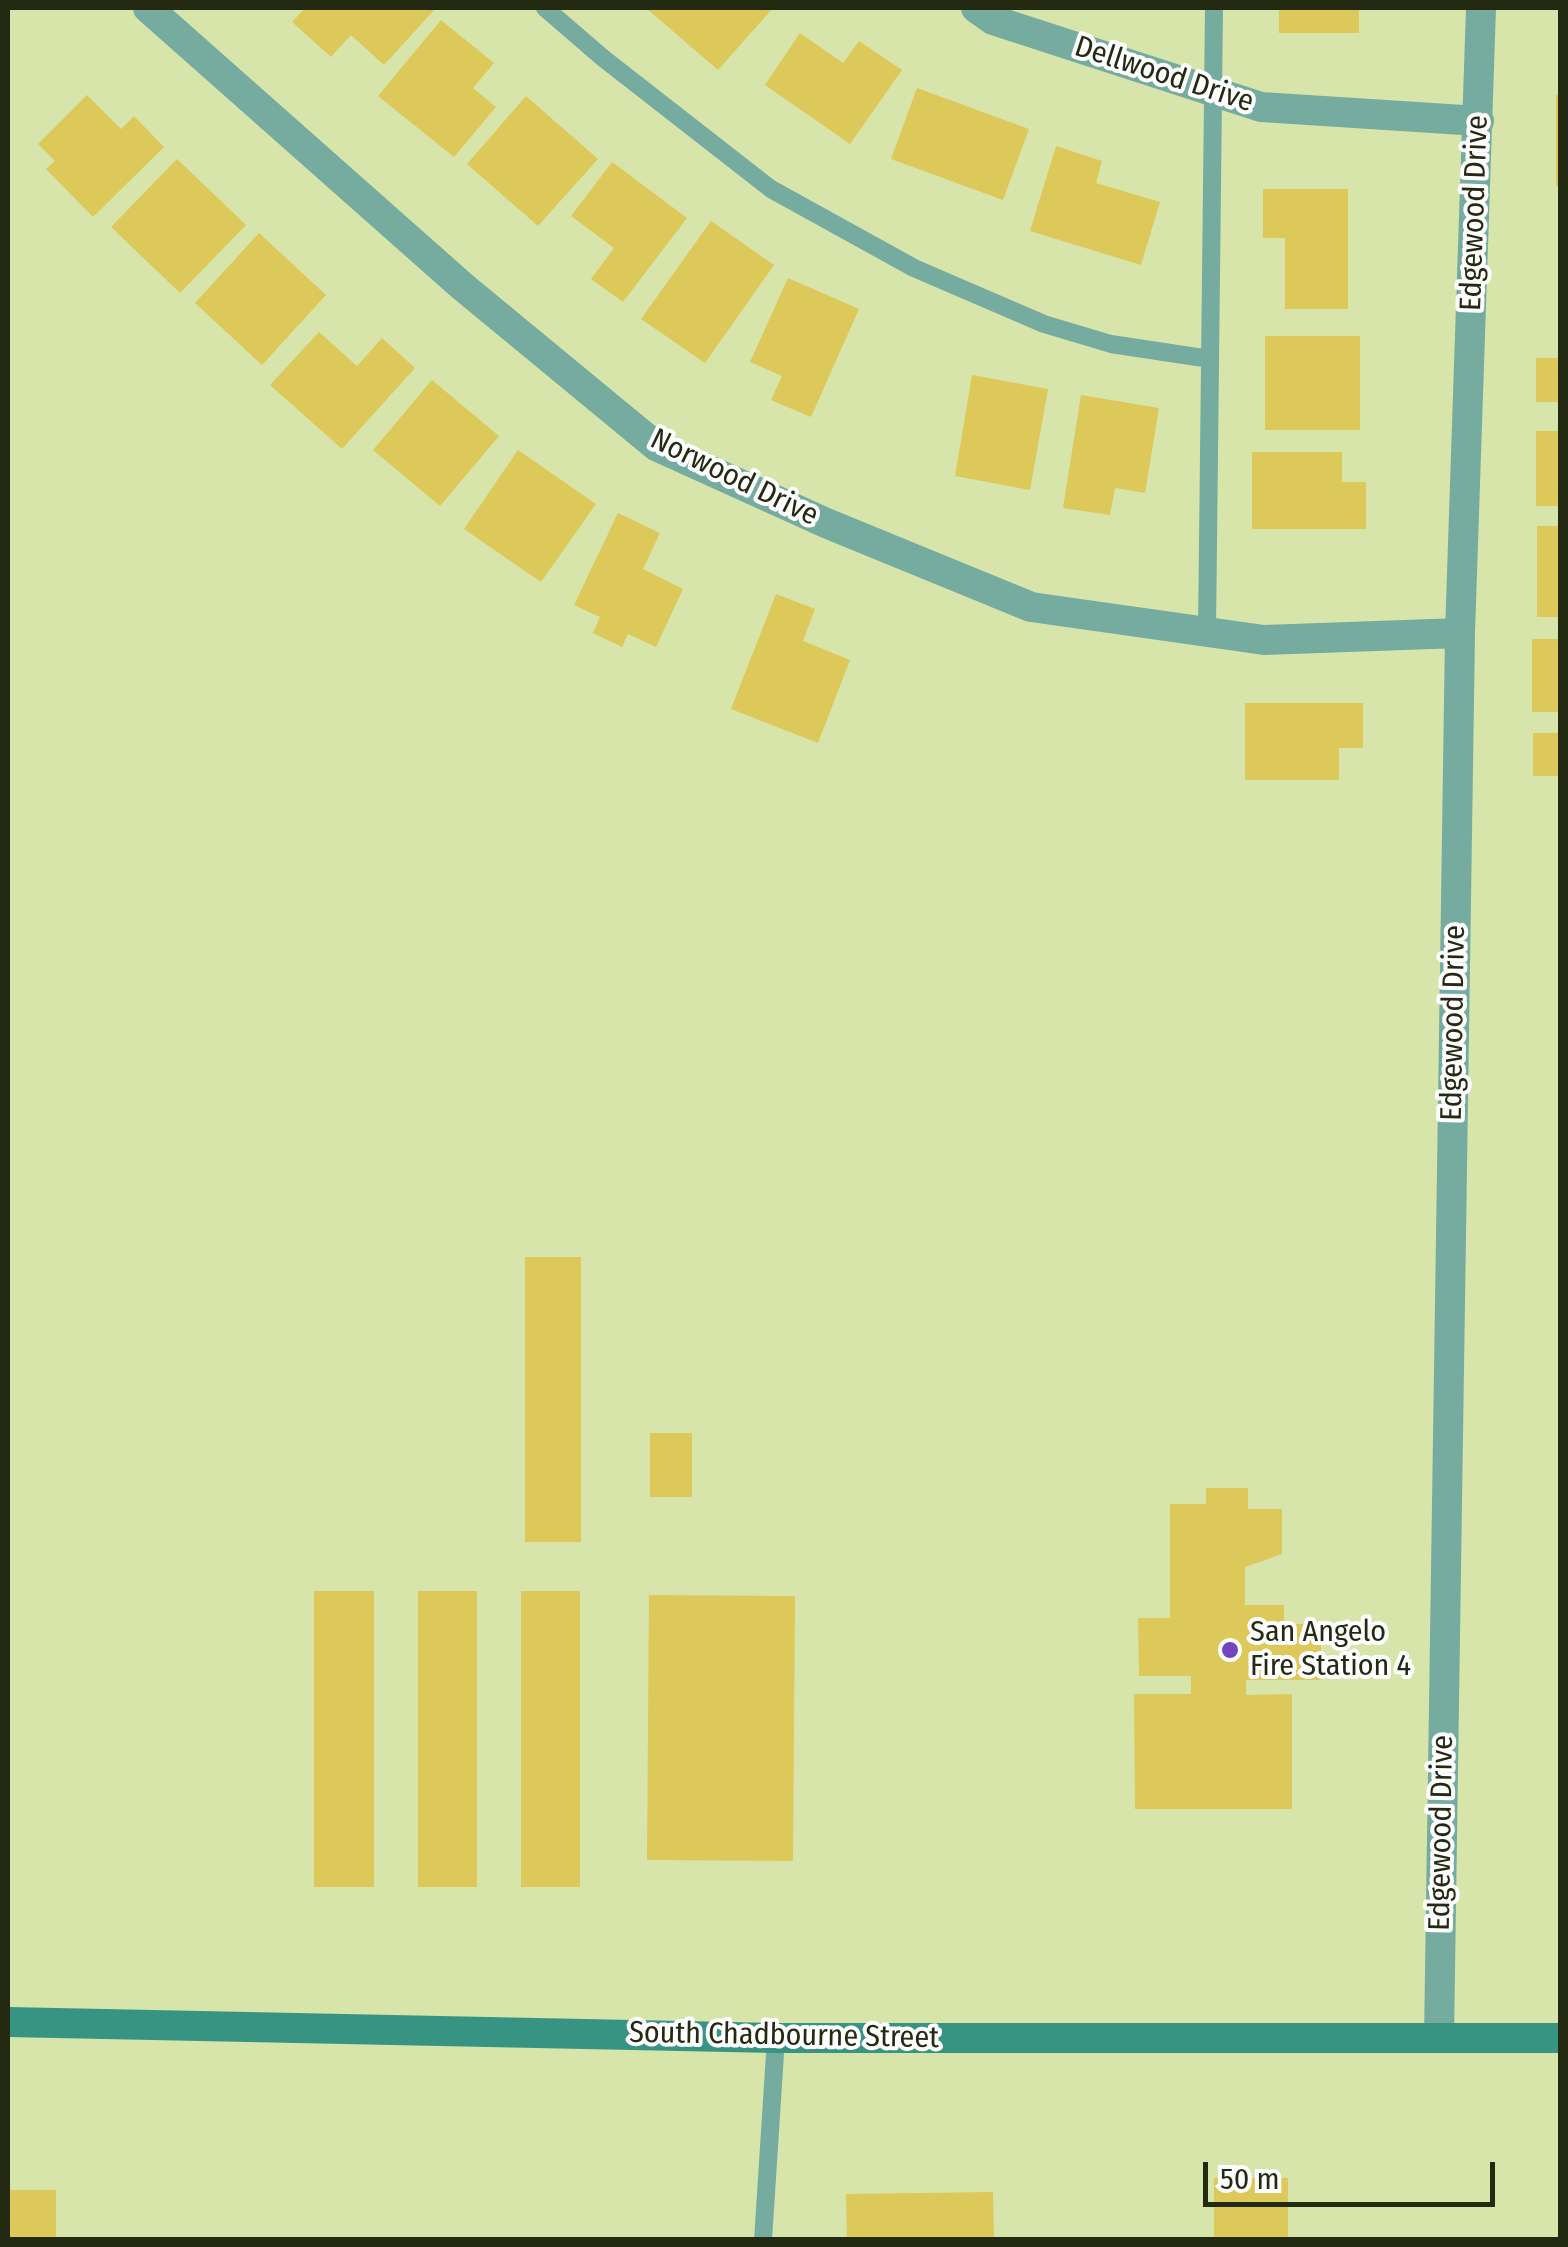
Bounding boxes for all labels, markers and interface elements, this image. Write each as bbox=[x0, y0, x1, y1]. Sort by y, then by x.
street label: Dellwood Drive bbox=[1070, 29, 1258, 121]
street label: Edgewood Drive bbox=[1454, 115, 1496, 311]
street label: Norwood Drive bbox=[644, 422, 824, 534]
street label: Edgewood Drive bbox=[1434, 925, 1474, 1121]
place label: San Angelo Fire Station 4 bbox=[1250, 1615, 1411, 1686]
marker: San Angelo Fire Station 4 bbox=[1219, 1639, 1241, 1661]
street label: Edgewood Drive bbox=[1422, 1735, 1462, 1931]
street label: South Chadbourne Street bbox=[629, 2015, 939, 2057]
scale bar bbox=[1208, 2142, 1500, 2204]
text: 50 m bbox=[1220, 2161, 1280, 2197]

